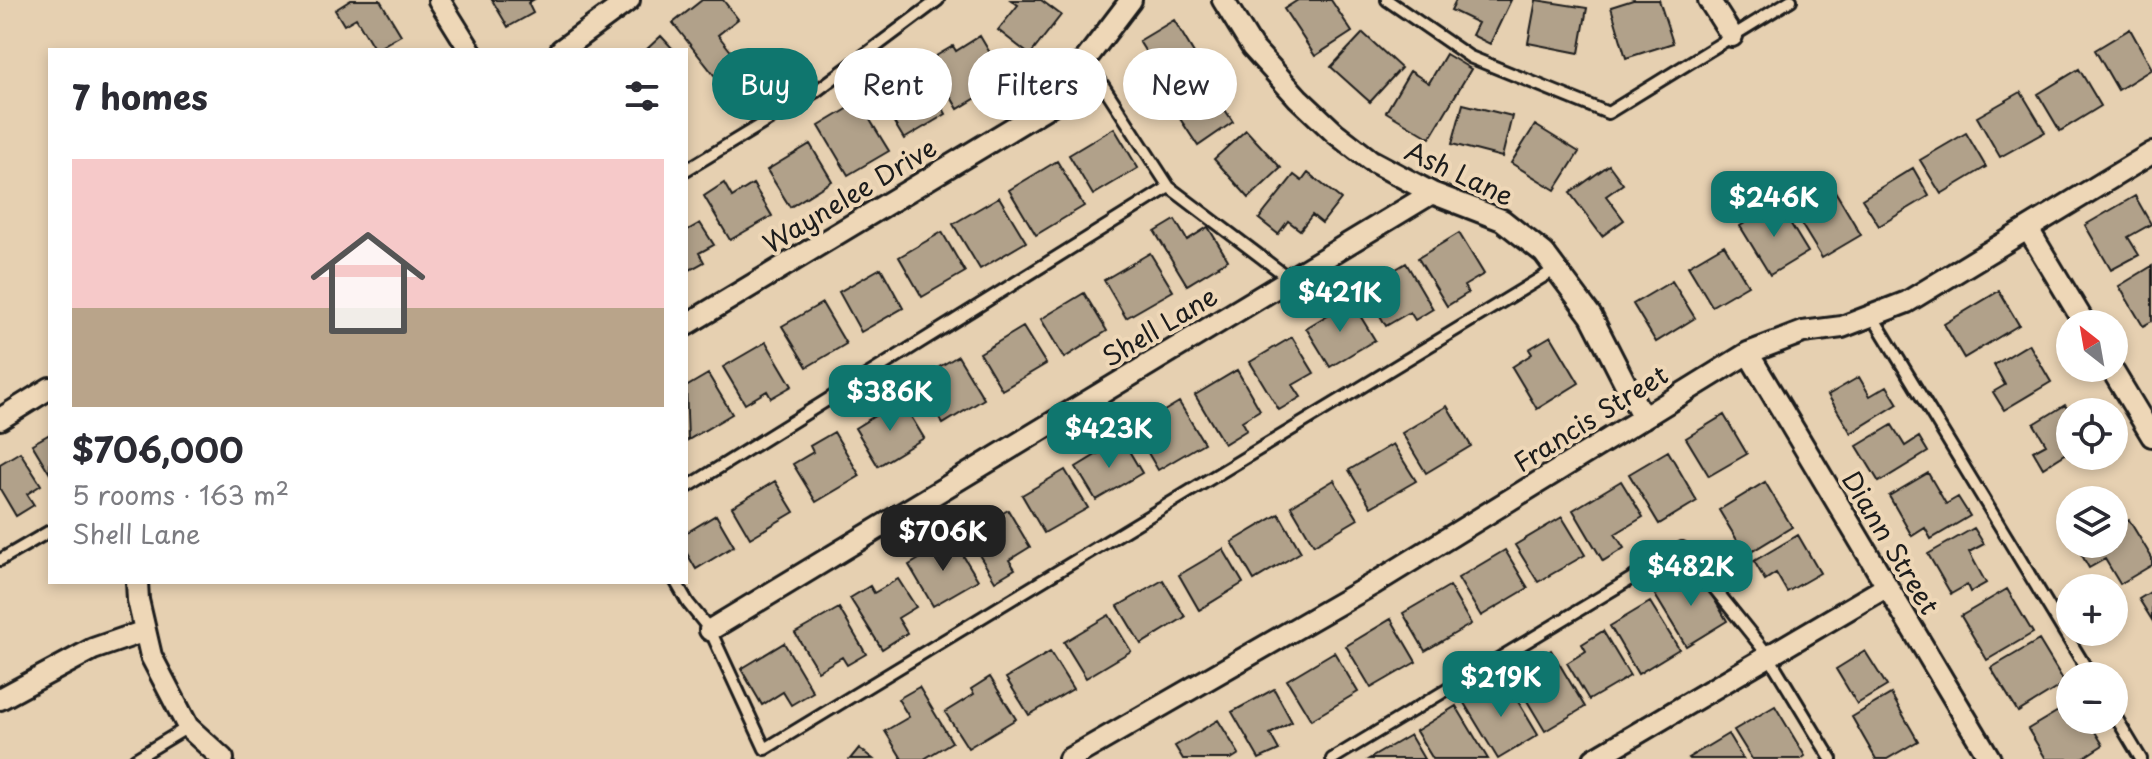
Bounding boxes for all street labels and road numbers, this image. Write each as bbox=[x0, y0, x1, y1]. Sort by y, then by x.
street label: Waynelee Drive bbox=[755, 127, 943, 262]
street label: Ash Lane bbox=[1399, 130, 1520, 215]
street label: Shell Lane bbox=[1094, 276, 1224, 376]
street label: Francis Street bbox=[1505, 355, 1675, 481]
street label: Diann Street bbox=[1833, 463, 1950, 621]

